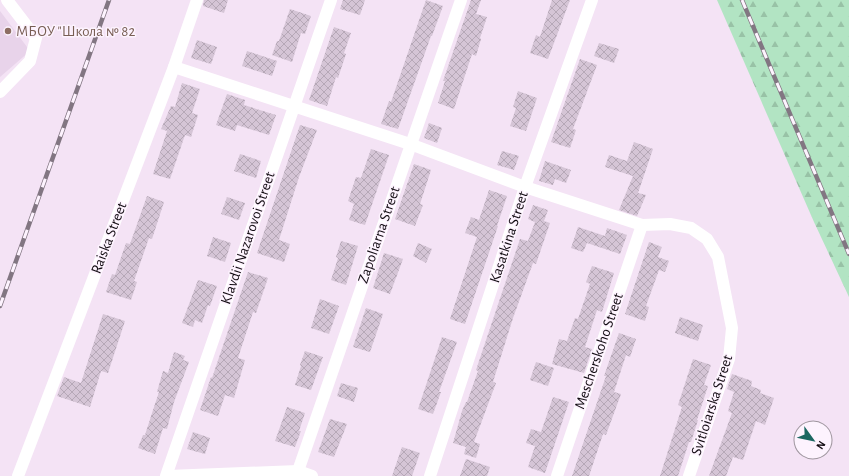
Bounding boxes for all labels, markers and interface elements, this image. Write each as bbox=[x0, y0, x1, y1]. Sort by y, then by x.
place label: МБОУ "Школа № 82 bbox=[16, 24, 135, 39]
marker: МБОУ "Школа № 82 bbox=[3, 26, 13, 36]
street label: Klavdii Nazarovoi Street bbox=[218, 170, 278, 306]
street label: Zapoliarna Street bbox=[355, 184, 403, 285]
street label: Kasatkina Street bbox=[487, 189, 531, 285]
street label: Raiska Street bbox=[88, 200, 130, 276]
street label: Mescherskoho Street bbox=[572, 291, 626, 411]
street label: Svitloiarska Street bbox=[689, 353, 735, 457]
north arrow bbox=[793, 420, 833, 460]
text: N bbox=[814, 439, 828, 451]

